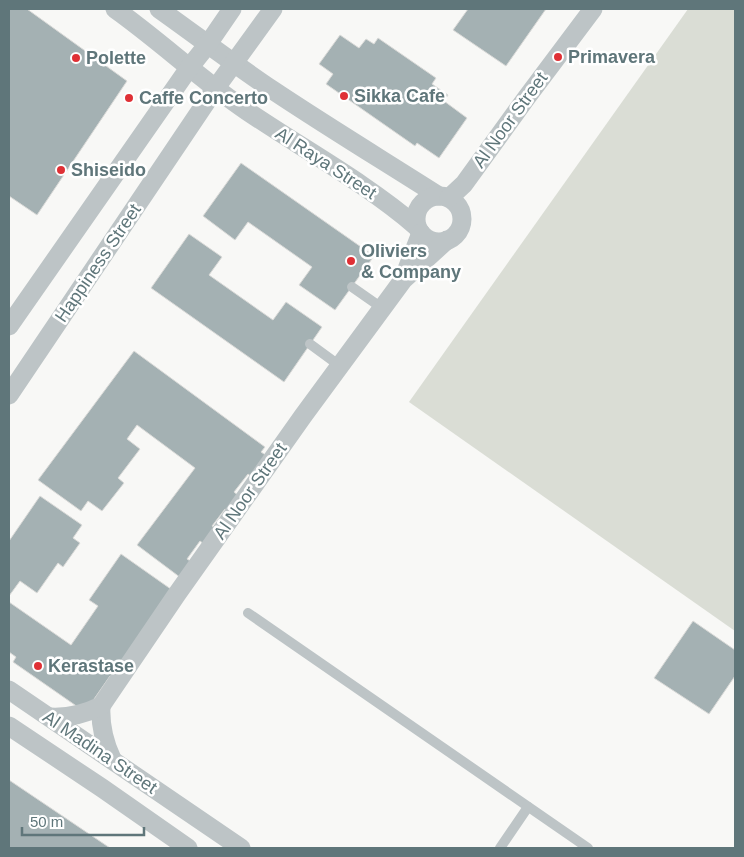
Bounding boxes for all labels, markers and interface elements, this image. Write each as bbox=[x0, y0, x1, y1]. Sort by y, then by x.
place label: Primavera bbox=[568, 47, 656, 67]
place label: Polette bbox=[86, 48, 146, 68]
marker: Primavera bbox=[552, 51, 564, 63]
marker: Polette bbox=[70, 52, 82, 64]
street label: Al Noor Street bbox=[469, 68, 551, 172]
place label: Sikka Cafe bbox=[354, 86, 445, 106]
place label: Caffe Concerto bbox=[139, 88, 268, 108]
marker: Sikka Cafe bbox=[338, 90, 350, 102]
marker: Caffe Concerto bbox=[123, 92, 135, 104]
street label: Al Raya Street bbox=[272, 123, 380, 203]
place label: Shiseido bbox=[71, 160, 146, 180]
marker: Shiseido bbox=[55, 164, 67, 176]
street label: Happiness Street bbox=[51, 200, 145, 326]
place label: Oliviers & Company bbox=[361, 241, 461, 282]
marker: Oliviers & Company bbox=[345, 255, 357, 267]
street label: Al Noor Street bbox=[209, 439, 291, 543]
place label: Kerastase bbox=[48, 656, 134, 676]
marker: Kerastase bbox=[32, 660, 44, 672]
street label: Al Madina Street bbox=[39, 707, 161, 797]
scale bar bbox=[22, 804, 145, 836]
text: 50 m bbox=[30, 813, 63, 830]

